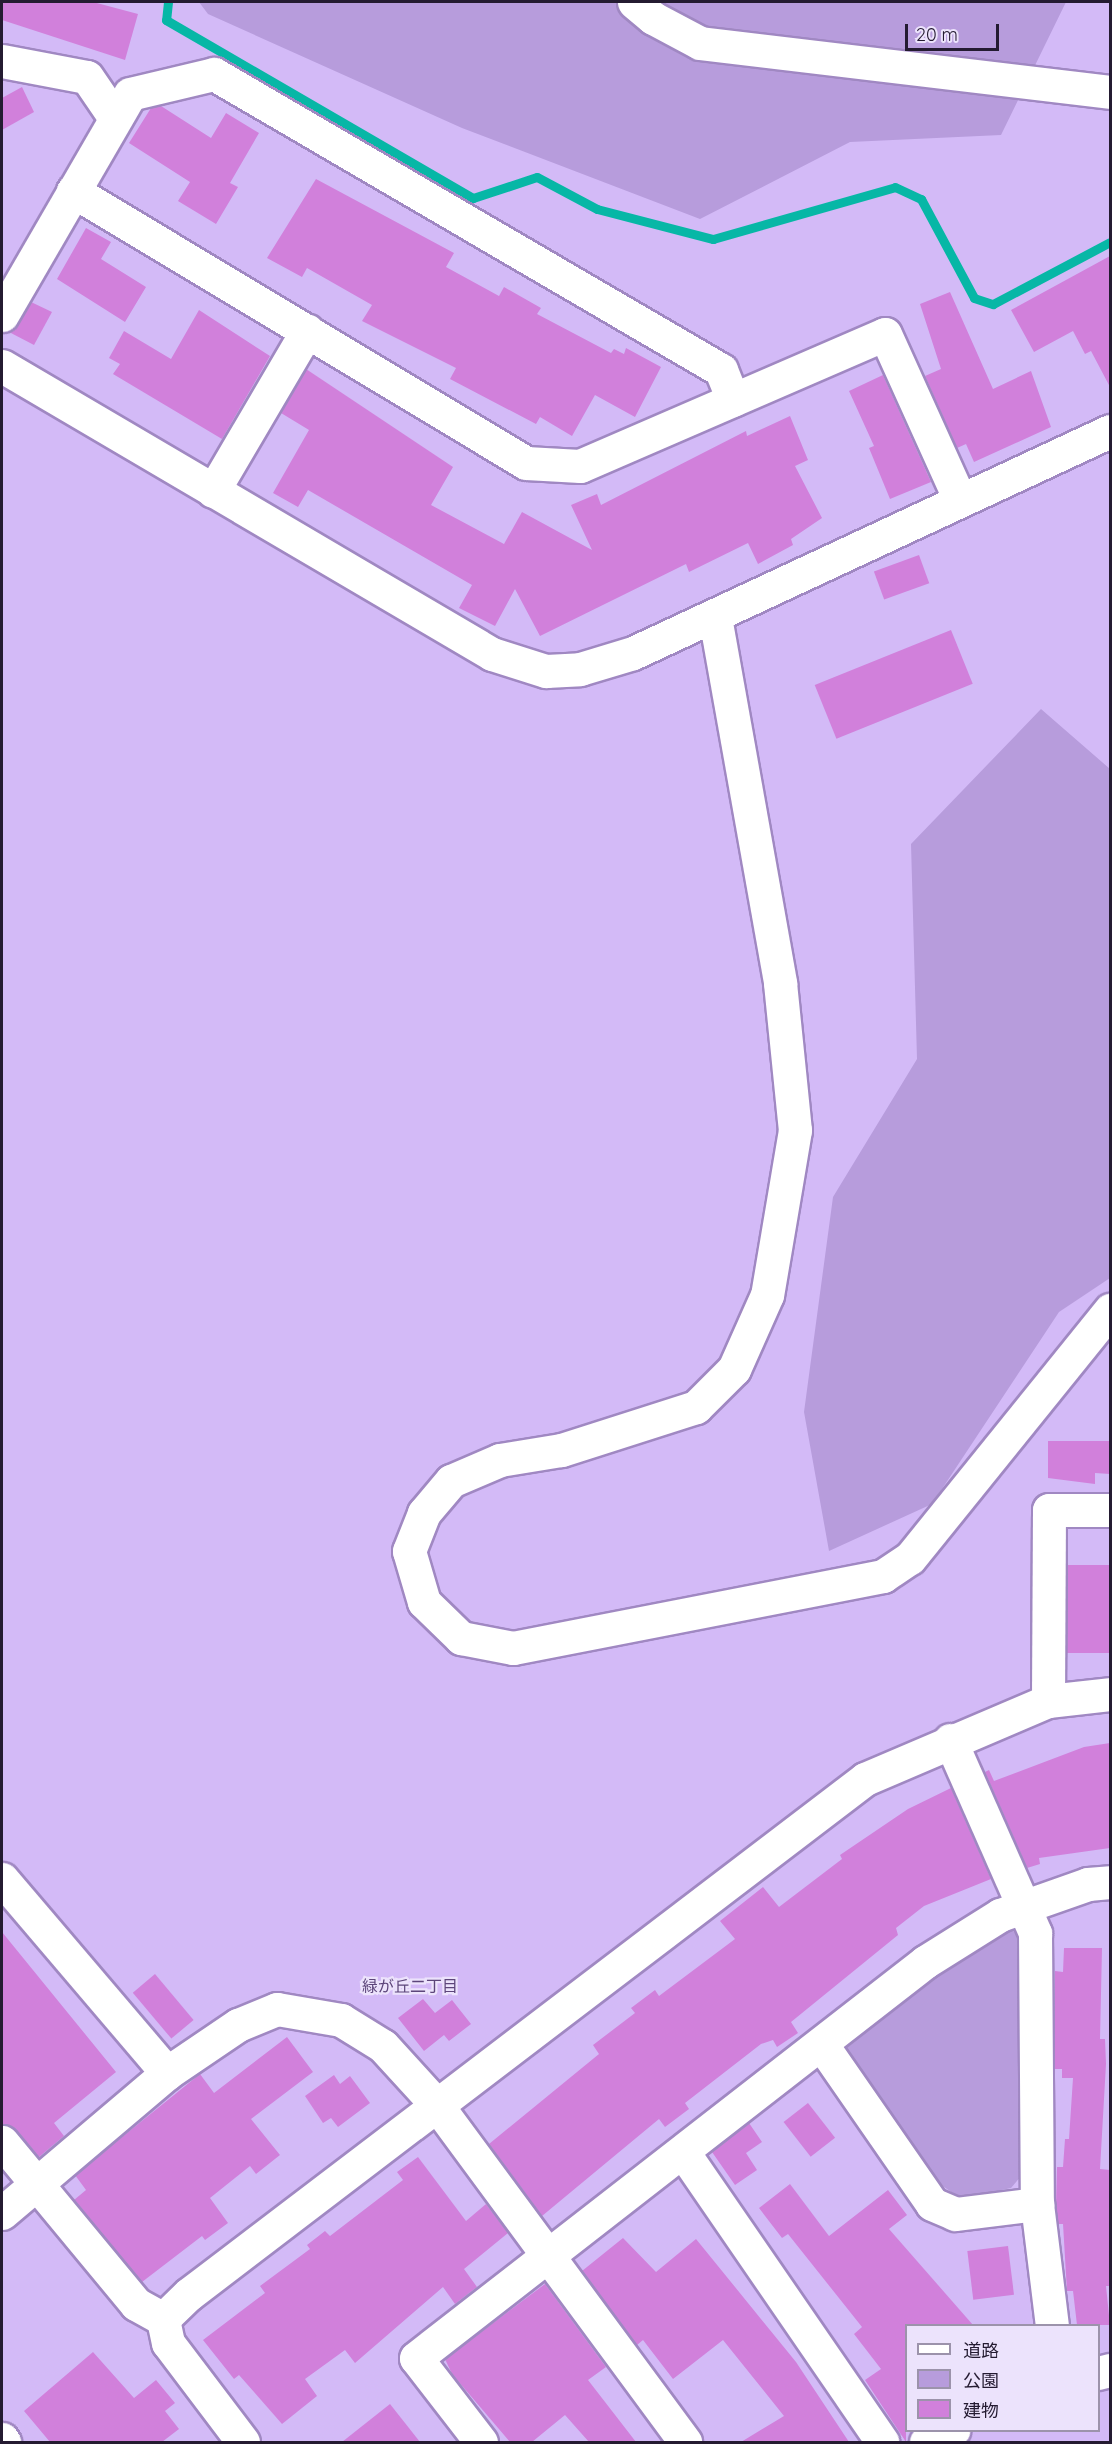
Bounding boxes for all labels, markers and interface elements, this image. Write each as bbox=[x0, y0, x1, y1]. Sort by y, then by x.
scale bar bbox=[908, 12, 1002, 50]
text: 20 m bbox=[916, 23, 958, 46]
district label: 緑が丘二丁目 bbox=[362, 1976, 458, 1996]
legend bbox=[905, 2324, 1100, 2432]
text: 道路 bbox=[963, 2339, 999, 2362]
text: 公園 bbox=[963, 2369, 999, 2392]
text: 建物 bbox=[963, 2399, 999, 2422]

